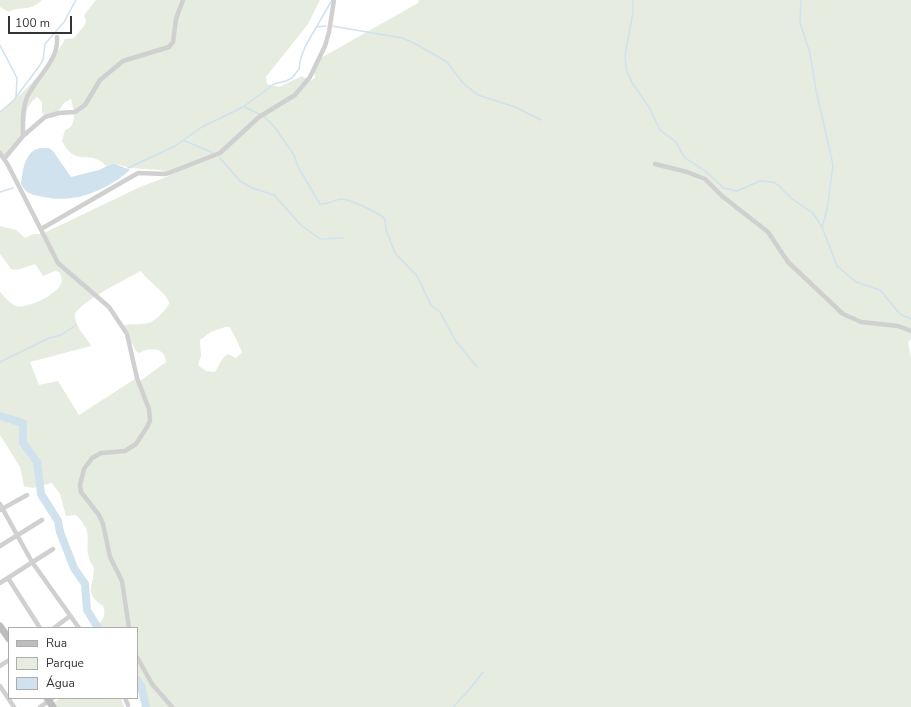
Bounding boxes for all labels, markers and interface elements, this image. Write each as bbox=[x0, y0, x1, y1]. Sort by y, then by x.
scale bar bbox=[10, 8, 74, 34]
text: 100 m bbox=[15, 15, 50, 31]
legend bbox=[8, 627, 138, 699]
text: Rua bbox=[46, 635, 67, 651]
text: Parque bbox=[46, 655, 84, 671]
text: Água bbox=[46, 675, 75, 691]

